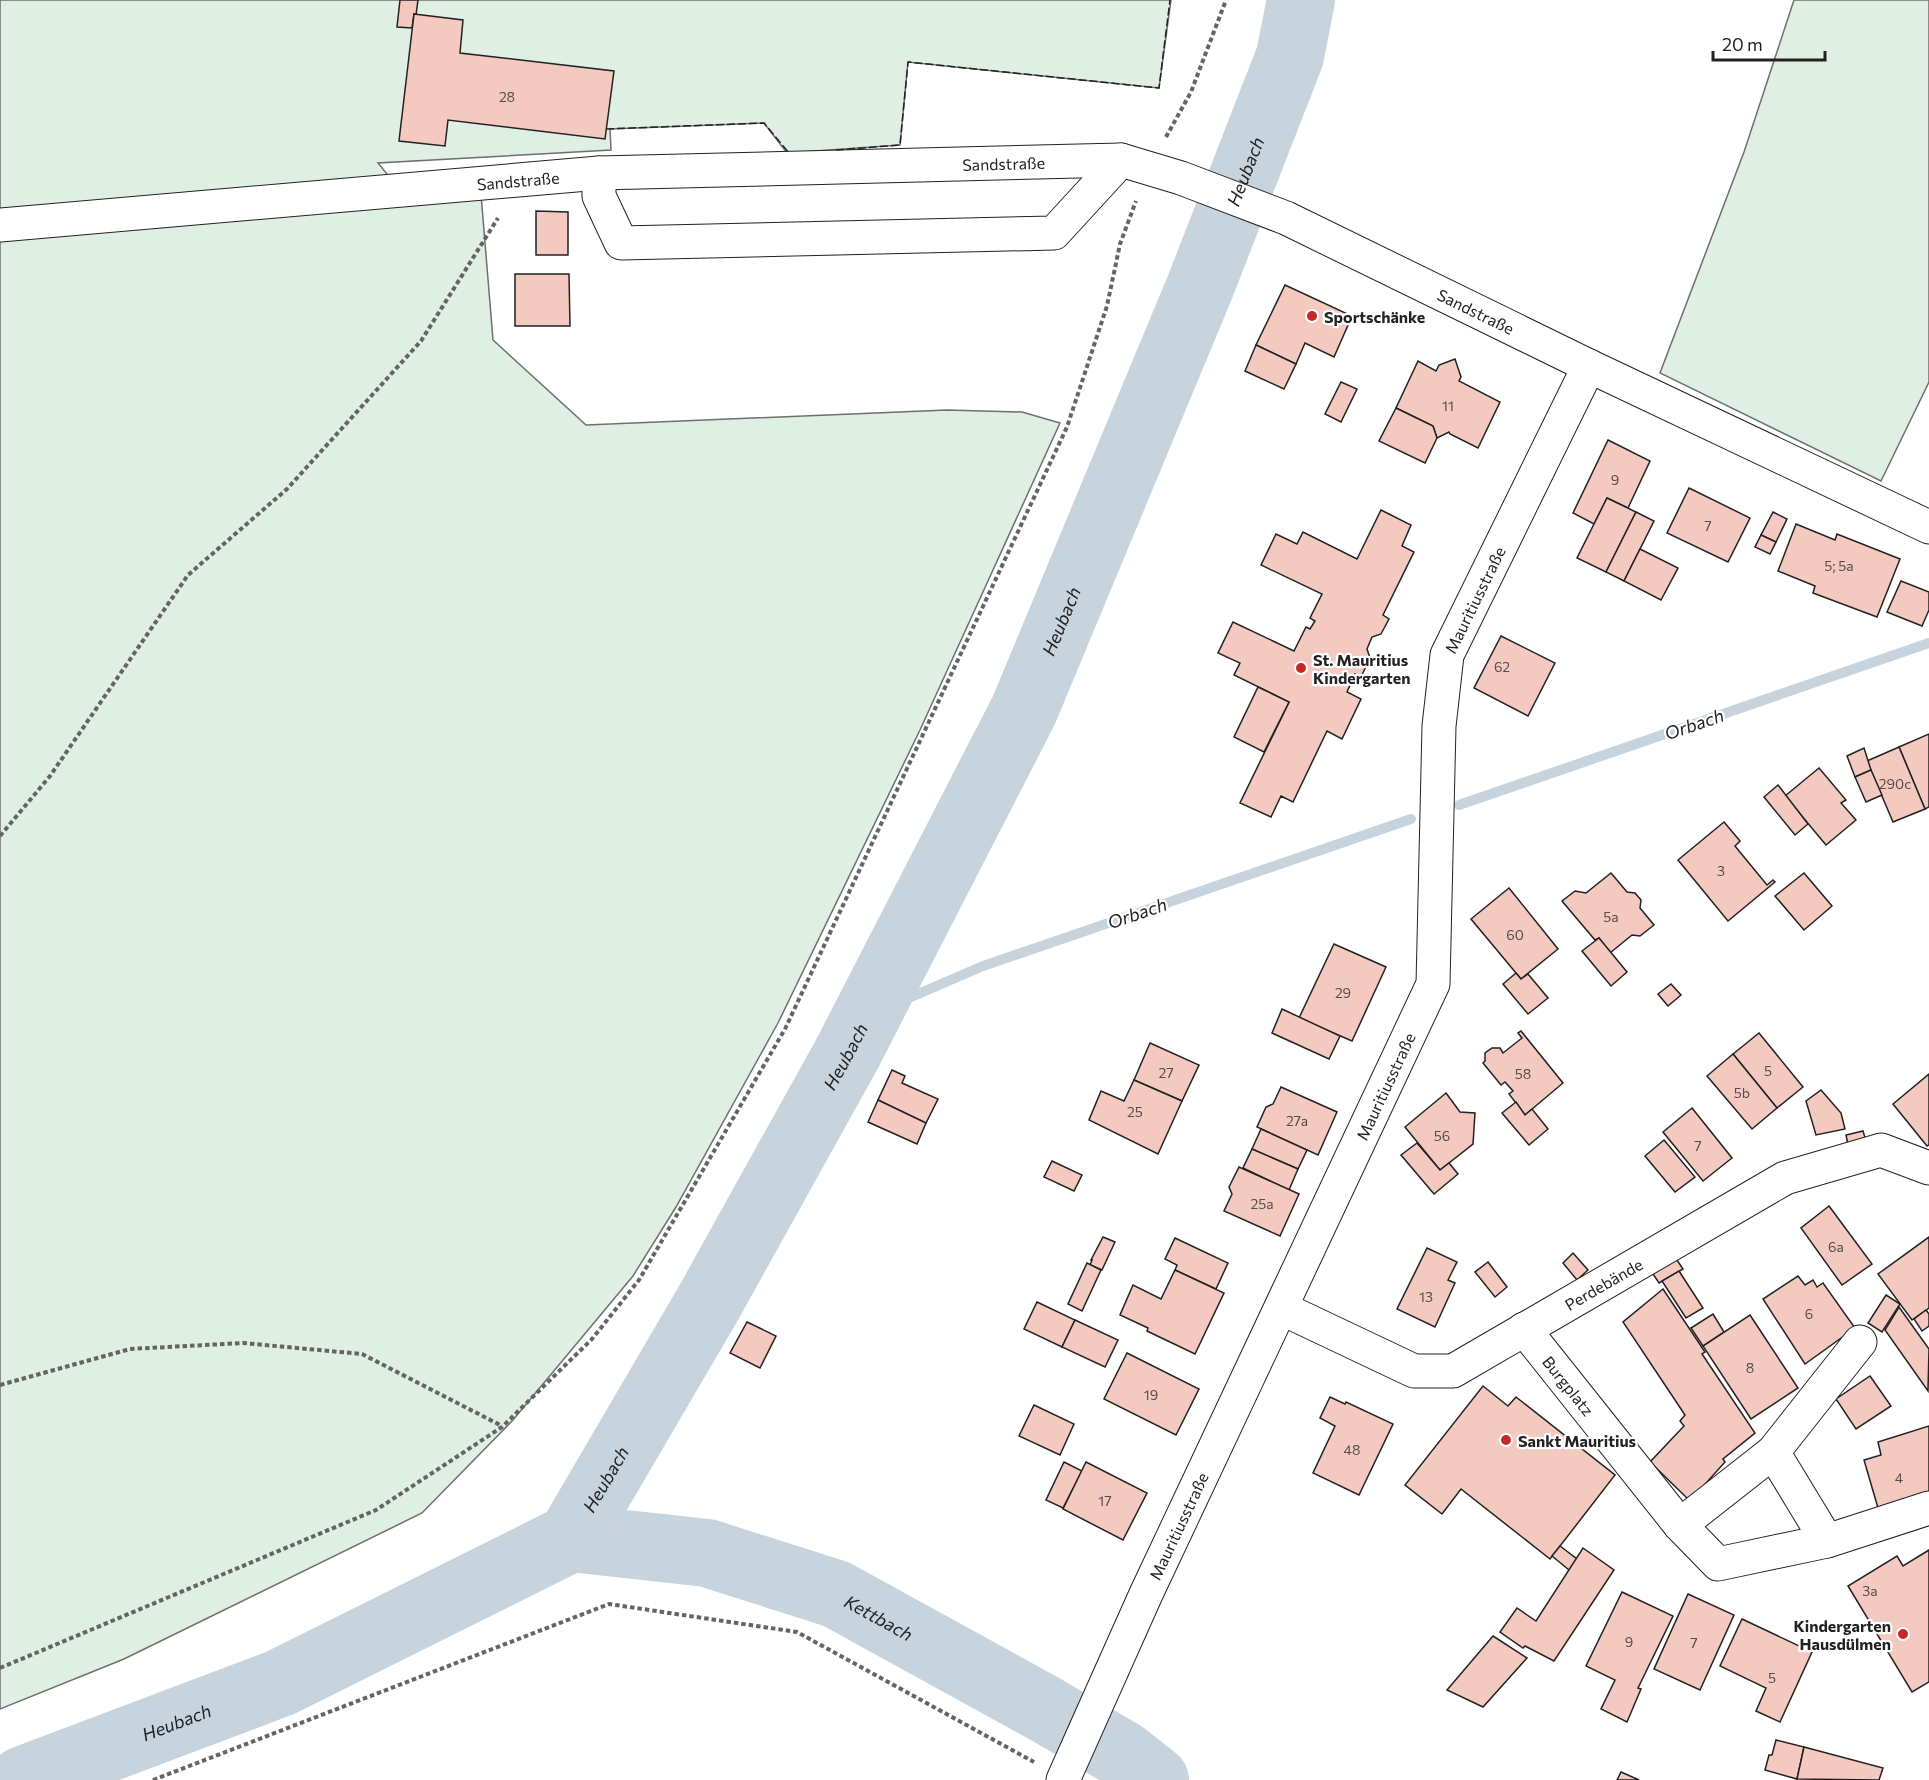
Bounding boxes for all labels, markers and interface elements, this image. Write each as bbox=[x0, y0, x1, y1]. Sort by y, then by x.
scale bar bbox=[1713, 24, 1826, 62]
text: 20 m bbox=[1722, 33, 1763, 55]
house number: 28 bbox=[499, 88, 515, 105]
water label: Heubach bbox=[1222, 134, 1268, 209]
street label: Sandstraße bbox=[962, 152, 1045, 173]
street label: Sandstraße bbox=[476, 167, 560, 193]
street label: Sandstraße bbox=[1435, 284, 1517, 338]
place label: Sportschänke bbox=[1324, 307, 1425, 326]
marker: Sportschänke bbox=[1305, 309, 1319, 323]
house number: 11 bbox=[1442, 397, 1454, 414]
house number: 9 bbox=[1611, 471, 1619, 488]
house number: 7 bbox=[1704, 517, 1712, 534]
street label: Mauritiusstraße bbox=[1440, 543, 1508, 656]
house number: 5; 5a bbox=[1824, 557, 1854, 574]
water label: Heubach bbox=[1037, 584, 1085, 659]
place label: St. Mauritius Kindergarten bbox=[1313, 650, 1410, 687]
house number: 62 bbox=[1494, 658, 1510, 675]
marker: St. Mauritius Kindergarten bbox=[1294, 661, 1308, 675]
water label: Orbach bbox=[1661, 704, 1727, 744]
house number: 290c bbox=[1879, 775, 1911, 792]
house number: 3 bbox=[1717, 862, 1725, 879]
water label: Orbach bbox=[1104, 893, 1170, 933]
house number: 5a bbox=[1603, 908, 1619, 925]
house number: 60 bbox=[1506, 926, 1524, 943]
house number: 29 bbox=[1335, 984, 1351, 1001]
water label: Heubach bbox=[818, 1019, 872, 1094]
street label: Mauritiusstraße bbox=[1352, 1029, 1418, 1143]
house number: 5 bbox=[1764, 1062, 1772, 1079]
house number: 27 bbox=[1158, 1064, 1174, 1081]
house number: 58 bbox=[1515, 1065, 1531, 1082]
house number: 5b bbox=[1734, 1084, 1750, 1101]
house number: 25 bbox=[1127, 1103, 1143, 1120]
house number: 27a bbox=[1286, 1112, 1308, 1129]
house number: 56 bbox=[1434, 1127, 1450, 1144]
house number: 7 bbox=[1694, 1137, 1702, 1154]
house number: 25a bbox=[1250, 1195, 1274, 1212]
house number: 6a bbox=[1828, 1238, 1844, 1255]
street label: Perdebände bbox=[1561, 1254, 1646, 1314]
house number: 13 bbox=[1419, 1288, 1433, 1305]
house number: 6 bbox=[1805, 1305, 1813, 1322]
street label: Burgplatz bbox=[1539, 1352, 1598, 1419]
house number: 8 bbox=[1746, 1359, 1754, 1376]
house number: 19 bbox=[1144, 1386, 1158, 1403]
place label: Sankt Mauritius bbox=[1518, 1431, 1636, 1450]
marker: Sankt Mauritius bbox=[1499, 1433, 1513, 1447]
house number: 48 bbox=[1344, 1441, 1360, 1458]
water label: Heubach bbox=[578, 1442, 633, 1516]
street label: Mauritiusstraße bbox=[1145, 1469, 1211, 1583]
house number: 4 bbox=[1895, 1469, 1904, 1486]
house number: 17 bbox=[1098, 1492, 1112, 1509]
house number: 3a bbox=[1862, 1582, 1878, 1599]
water label: Kettbach bbox=[841, 1590, 917, 1645]
place label: Kindergarten Hausdülmen bbox=[1794, 1616, 1891, 1653]
marker: Kindergarten Hausdülmen bbox=[1896, 1627, 1910, 1641]
house number: 9 bbox=[1625, 1633, 1633, 1650]
house number: 7 bbox=[1690, 1634, 1698, 1651]
house number: 5 bbox=[1768, 1669, 1776, 1686]
water label: Heubach bbox=[139, 1699, 214, 1745]

